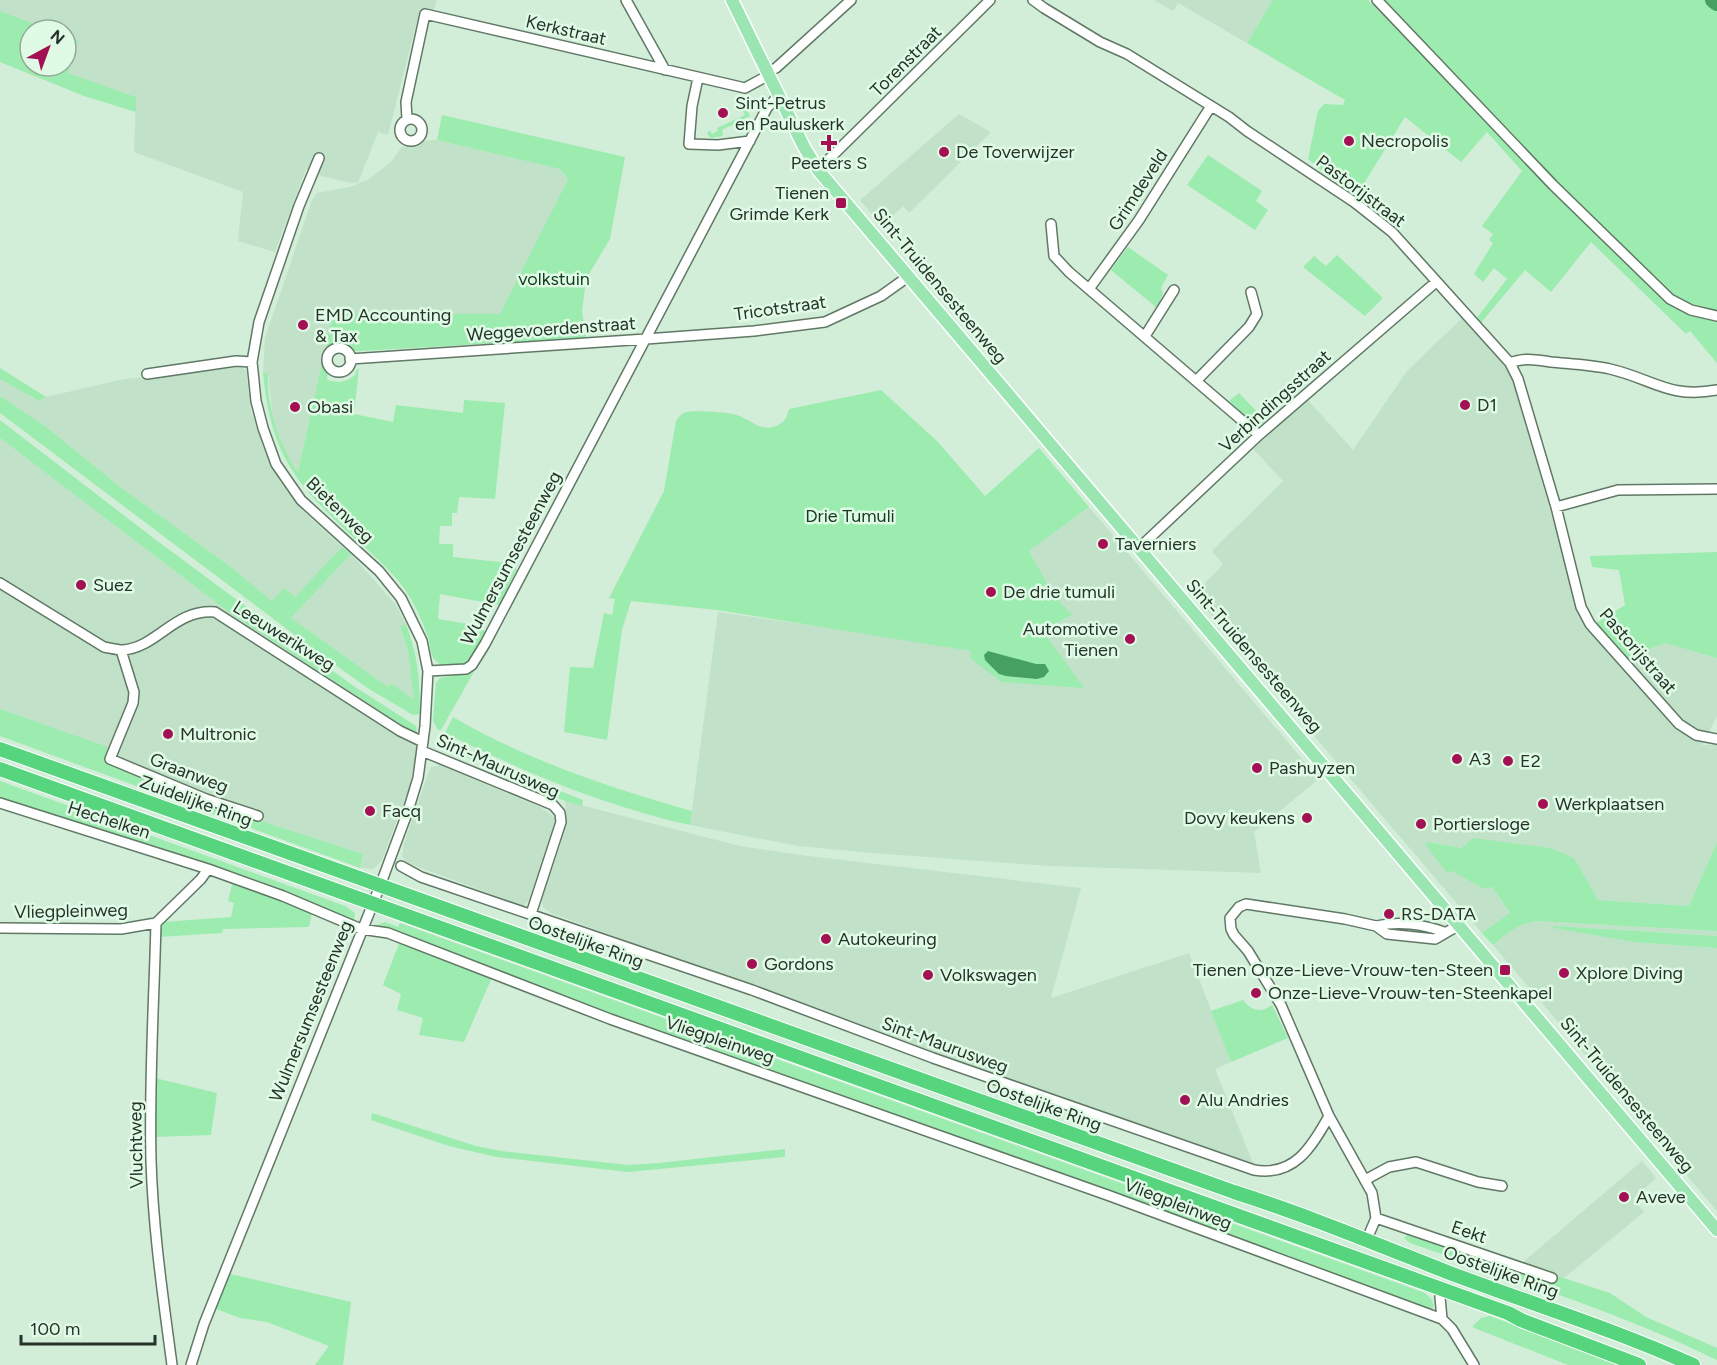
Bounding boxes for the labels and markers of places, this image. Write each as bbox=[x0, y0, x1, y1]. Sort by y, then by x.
place label: Sint-Petrus en Pauluskerk bbox=[735, 92, 845, 135]
marker: Sint-Petrus en Pauluskerk bbox=[716, 106, 730, 120]
place label: Necropolis bbox=[1361, 130, 1449, 152]
marker: Necropolis bbox=[1342, 134, 1356, 148]
marker: Peeters S bbox=[822, 136, 836, 150]
place label: De Toverwijzer bbox=[956, 141, 1075, 163]
marker: De Toverwijzer bbox=[937, 145, 951, 159]
place label: Peeters S bbox=[791, 152, 867, 174]
place label: Tienen Grimde Kerk bbox=[729, 182, 829, 225]
marker: Tienen Grimde Kerk bbox=[834, 196, 848, 210]
place label: EMD Accounting & Tax bbox=[315, 304, 451, 347]
marker: EMD Accounting & Tax bbox=[296, 318, 310, 332]
place label: D1 bbox=[1477, 394, 1497, 416]
place label: Obasi bbox=[307, 396, 353, 418]
marker: D1 bbox=[1458, 398, 1472, 412]
marker: Obasi bbox=[288, 400, 302, 414]
place label: Taverniers bbox=[1115, 533, 1196, 555]
marker: Taverniers bbox=[1096, 537, 1110, 551]
place label: Suez bbox=[93, 574, 133, 596]
marker: Suez bbox=[74, 578, 88, 592]
place label: De drie tumuli bbox=[1003, 581, 1115, 603]
marker: De drie tumuli bbox=[984, 585, 998, 599]
place label: Automotive Tienen bbox=[1023, 618, 1118, 661]
marker: Automotive Tienen bbox=[1123, 632, 1137, 646]
place label: Multronic bbox=[180, 723, 257, 745]
marker: Multronic bbox=[161, 727, 175, 741]
place label: A3 bbox=[1469, 748, 1491, 770]
place label: E2 bbox=[1520, 750, 1541, 772]
marker: A3 bbox=[1450, 752, 1464, 766]
marker: E2 bbox=[1501, 754, 1515, 768]
place label: Pashuyzen bbox=[1269, 757, 1355, 779]
marker: Pashuyzen bbox=[1250, 761, 1264, 775]
place label: Werkplaatsen bbox=[1555, 793, 1664, 815]
marker: Werkplaatsen bbox=[1536, 797, 1550, 811]
place label: Facq bbox=[382, 800, 421, 822]
marker: Facq bbox=[363, 804, 377, 818]
place label: Dovy keukens bbox=[1184, 807, 1295, 829]
marker: Dovy keukens bbox=[1300, 811, 1314, 825]
place label: Portiersloge bbox=[1433, 813, 1530, 835]
marker: Portiersloge bbox=[1414, 817, 1428, 831]
place label: RS-DATA bbox=[1401, 903, 1476, 925]
marker: RS-DATA bbox=[1382, 907, 1396, 921]
place label: Autokeuring bbox=[838, 928, 937, 950]
marker: Autokeuring bbox=[819, 932, 833, 946]
place label: Gordons bbox=[764, 953, 834, 975]
marker: Gordons bbox=[745, 957, 759, 971]
place label: Tienen Onze-Lieve-Vrouw-ten-Steen bbox=[1193, 959, 1493, 981]
place label: Xplore Diving bbox=[1576, 962, 1683, 984]
marker: Tienen Onze-Lieve-Vrouw-ten-Steen bbox=[1498, 963, 1512, 977]
place label: Volkswagen bbox=[940, 964, 1037, 986]
marker: Xplore Diving bbox=[1557, 966, 1571, 980]
marker: Volkswagen bbox=[921, 968, 935, 982]
place label: Onze-Lieve-Vrouw-ten-Steenkapel bbox=[1268, 982, 1552, 1004]
marker: Onze-Lieve-Vrouw-ten-Steenkapel bbox=[1249, 986, 1263, 1000]
place label: Alu Andries bbox=[1197, 1089, 1289, 1111]
marker: Alu Andries bbox=[1178, 1093, 1192, 1107]
place label: Aveve bbox=[1636, 1186, 1686, 1208]
marker: Aveve bbox=[1617, 1190, 1631, 1204]

